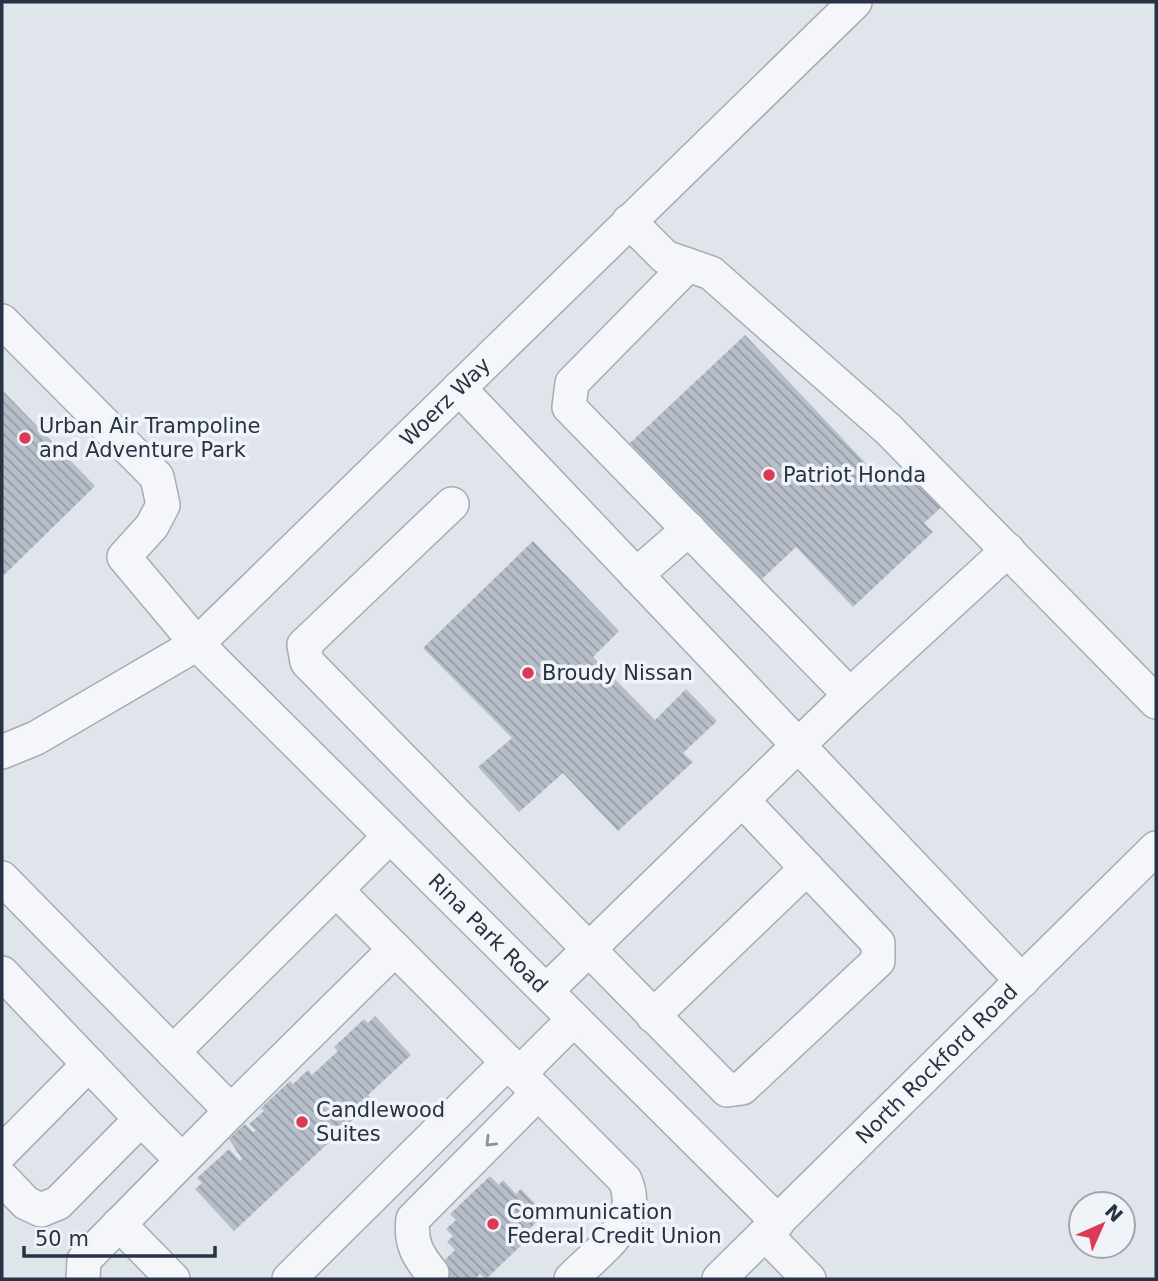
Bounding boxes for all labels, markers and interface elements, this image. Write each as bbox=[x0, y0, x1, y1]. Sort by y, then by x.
street label: Woerz Way bbox=[395, 353, 495, 451]
place label: Urban Air Trampoline and Adventure Park bbox=[39, 414, 260, 462]
marker: Urban Air Trampoline and Adventure Park bbox=[17, 430, 33, 446]
place label: Patriot Honda bbox=[783, 463, 926, 487]
marker: Patriot Honda bbox=[761, 467, 777, 483]
place label: Broudy Nissan bbox=[542, 661, 693, 685]
marker: Broudy Nissan bbox=[520, 665, 536, 681]
street label: Rina Park Road bbox=[423, 869, 552, 998]
street label: North Rockford Road bbox=[851, 979, 1023, 1149]
place label: Candlewood Suites bbox=[316, 1098, 445, 1146]
marker: Candlewood Suites bbox=[294, 1114, 310, 1130]
one-way arrow bbox=[485, 1133, 498, 1146]
north arrow bbox=[1067, 1190, 1137, 1260]
place label: Communication Federal Credit Union bbox=[507, 1200, 722, 1248]
text: N bbox=[1101, 1200, 1127, 1226]
scale bar bbox=[24, 1214, 215, 1258]
marker: Communication Federal Credit Union bbox=[485, 1216, 501, 1232]
text: 50 m bbox=[35, 1227, 89, 1251]

